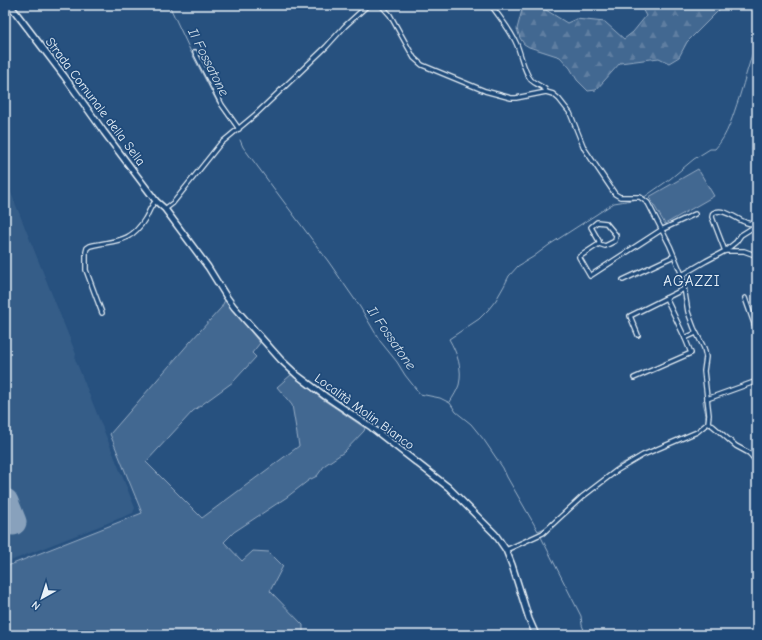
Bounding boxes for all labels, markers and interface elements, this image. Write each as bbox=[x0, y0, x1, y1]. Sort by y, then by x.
water label: Il Fossatone bbox=[184, 25, 233, 99]
street label: Strada Comunale della Sella bbox=[43, 34, 149, 168]
district label: AGAZZI bbox=[663, 272, 721, 290]
water label: Il Fossatone bbox=[363, 302, 420, 373]
street label: Località Molin Bianco bbox=[312, 370, 418, 453]
north arrow bbox=[22, 578, 62, 618]
text: N bbox=[29, 598, 43, 613]

